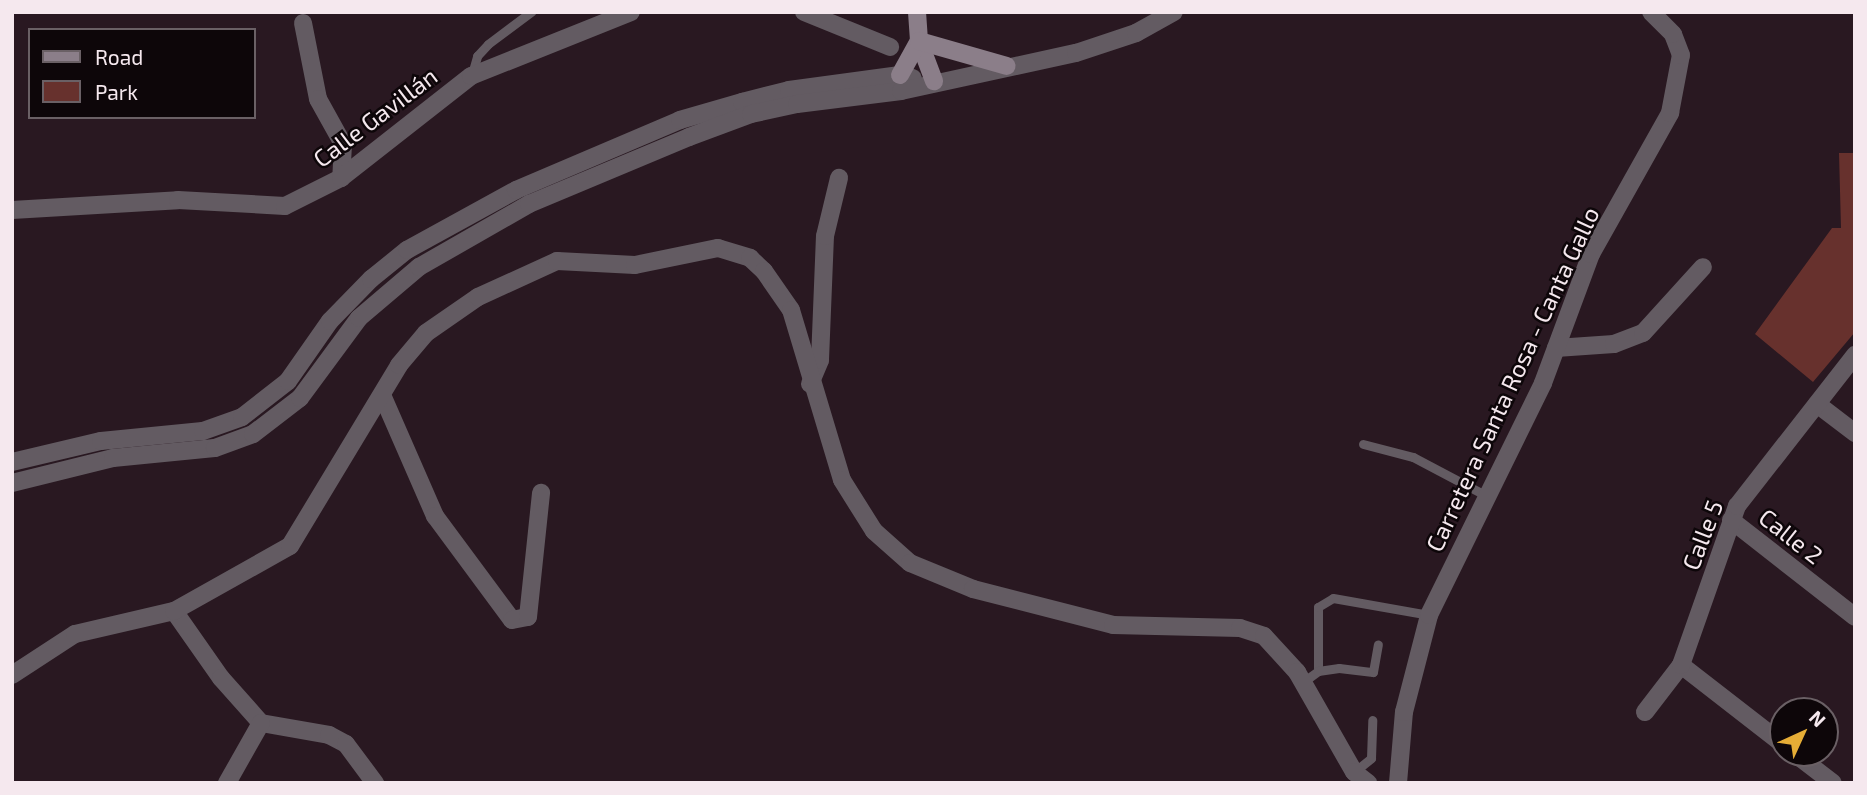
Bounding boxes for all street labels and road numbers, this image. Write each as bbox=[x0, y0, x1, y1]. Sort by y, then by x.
street label: Calle Gavillán bbox=[307, 61, 443, 173]
street label: Carretera Santa Rosa - Canta Gallo bbox=[1419, 202, 1605, 556]
street label: Calle 5 bbox=[1676, 496, 1728, 574]
street label: Calle 2 bbox=[1753, 502, 1829, 570]

